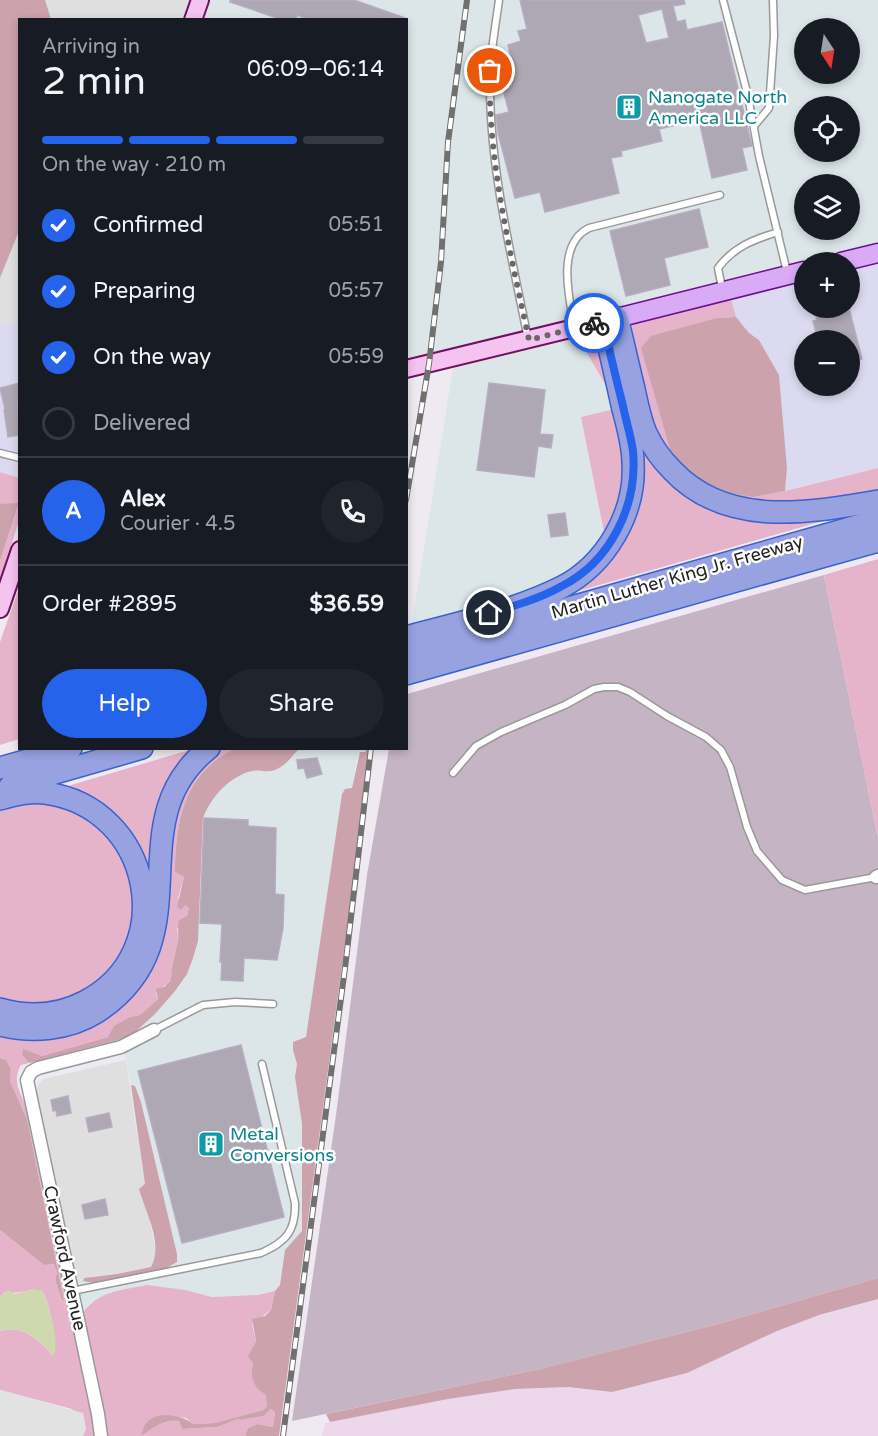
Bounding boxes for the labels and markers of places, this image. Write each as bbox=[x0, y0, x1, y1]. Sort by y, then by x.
pin bbox=[464, 45, 515, 96]
place label: Nanogate North America LLC bbox=[648, 86, 787, 129]
building icon: Nanogate North America LLC bbox=[614, 92, 644, 122]
pin bbox=[463, 587, 514, 638]
place label: Metal Conversions bbox=[230, 1123, 334, 1166]
building icon: Metal Conversions bbox=[196, 1129, 226, 1159]

